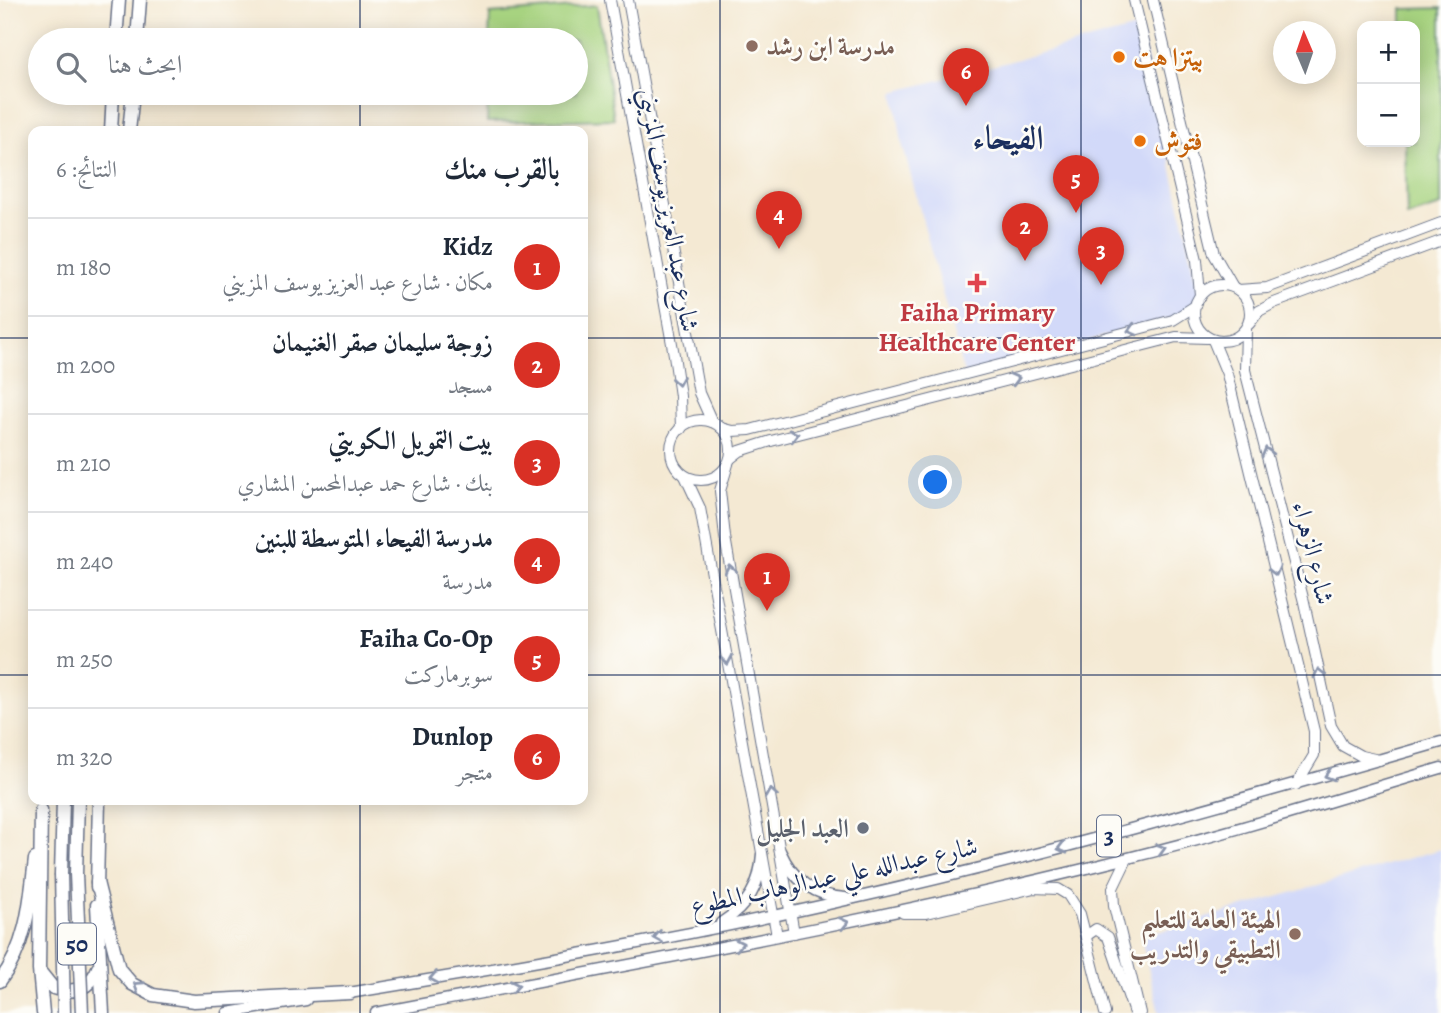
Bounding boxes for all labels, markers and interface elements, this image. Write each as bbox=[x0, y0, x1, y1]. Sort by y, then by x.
north arrow bbox=[1273, 21, 1336, 84]
map controls bbox=[1357, 21, 1420, 147]
button: + bbox=[1357, 21, 1420, 84]
search box bbox=[28, 28, 588, 105]
place label: مدرسة ابن رشد bbox=[766, 29, 895, 64]
marker: مدرسة ابن رشد bbox=[744, 38, 760, 54]
place label: بيتزا هت bbox=[1133, 40, 1203, 75]
text: ابحث هنا bbox=[108, 47, 183, 82]
icon: search bbox=[52, 48, 90, 86]
pin: 6 bbox=[943, 48, 989, 106]
marker: بيتزا هت bbox=[1111, 49, 1127, 65]
button: − bbox=[1357, 84, 1420, 147]
street label: شارع عبد العزيز يوسف المزيني bbox=[625, 85, 708, 336]
district label: الفيحاء bbox=[972, 115, 1044, 160]
place label: فتوش bbox=[1154, 124, 1203, 159]
marker: فتوش bbox=[1132, 133, 1148, 149]
text: بالقرب منك bbox=[444, 149, 560, 189]
text: النتائج: 6 bbox=[56, 154, 117, 185]
pin: 5 bbox=[1053, 155, 1099, 213]
pin: 4 bbox=[756, 191, 802, 249]
pin: 2 bbox=[1002, 203, 1048, 261]
pin: 3 bbox=[1078, 227, 1124, 285]
text: Kidz bbox=[443, 229, 493, 264]
text: 180 m bbox=[56, 252, 111, 283]
text: 1 bbox=[533, 252, 541, 283]
text: مكان · شارع عبد العزيز يوسف المزيني bbox=[222, 267, 493, 298]
marker: Faiha Primary Healthcare Center bbox=[967, 273, 987, 293]
place label: Faiha Primary Healthcare Center bbox=[878, 295, 1076, 360]
one-way arrow bbox=[1126, 322, 1138, 336]
text: زوجة سليمان صقر الغنيمان bbox=[272, 325, 493, 360]
text: 200 m bbox=[56, 350, 115, 381]
text: 2 bbox=[531, 350, 543, 381]
text: مسجد bbox=[448, 370, 493, 401]
one-way arrow bbox=[1009, 373, 1021, 387]
one-way arrow bbox=[670, 375, 685, 387]
text: بيت التمويل الكويتي bbox=[328, 423, 493, 458]
one-way arrow bbox=[788, 429, 800, 443]
one-way arrow bbox=[1261, 446, 1275, 458]
text: 210 m bbox=[56, 448, 111, 479]
text: 3 bbox=[532, 448, 542, 479]
your location bbox=[918, 465, 952, 499]
text: بنك · شارع حمد عبدالمحسن المشاري bbox=[237, 468, 493, 499]
street label: شارع الزهراء bbox=[1279, 498, 1343, 609]
text: مدرسة الفيحاء المتوسطة للبنين bbox=[255, 521, 493, 556]
text: 240 m bbox=[56, 546, 113, 577]
text: 4 bbox=[532, 546, 542, 577]
pin: 1 bbox=[744, 553, 790, 611]
one-way arrow bbox=[724, 563, 739, 575]
one-way arrow bbox=[1267, 565, 1281, 577]
text: مدرسة bbox=[442, 566, 493, 597]
text: Faiha Co-Op bbox=[359, 621, 493, 656]
text: 250 m bbox=[56, 644, 113, 675]
text: 5 bbox=[532, 644, 542, 675]
one-way arrow bbox=[719, 654, 734, 666]
text: سوبرماركت bbox=[404, 659, 493, 690]
one-way arrow bbox=[1313, 667, 1328, 679]
text: Dunlop bbox=[412, 719, 493, 754]
text: 320 m bbox=[56, 742, 112, 773]
text: 6 bbox=[532, 742, 542, 773]
text: متجر bbox=[457, 757, 493, 788]
one-way arrow bbox=[1323, 767, 1335, 782]
one-way arrow bbox=[764, 787, 779, 799]
place label: العبد الجليل bbox=[756, 811, 849, 847]
road number: 3 bbox=[1097, 816, 1121, 856]
marker: العبد الجليل bbox=[855, 820, 871, 836]
street label: شارع عبدالله علي عبدالوهاب المطوع bbox=[687, 828, 982, 930]
one-way arrow bbox=[1056, 840, 1068, 854]
one-way arrow bbox=[1155, 843, 1167, 857]
place label: الهيئة العامة للتعليم التطبيقي والتدريب bbox=[1130, 902, 1281, 975]
one-way arrow bbox=[838, 916, 850, 931]
road number: 50 bbox=[58, 924, 96, 964]
marker: الهيئة العامة للتعليم التطبيقي والتدريب bbox=[1287, 926, 1303, 942]
one-way arrow bbox=[652, 929, 664, 944]
one-way arrow bbox=[733, 937, 745, 952]
one-way arrow bbox=[428, 970, 440, 985]
one-way arrow bbox=[509, 980, 521, 995]
one-way arrow bbox=[133, 982, 146, 995]

